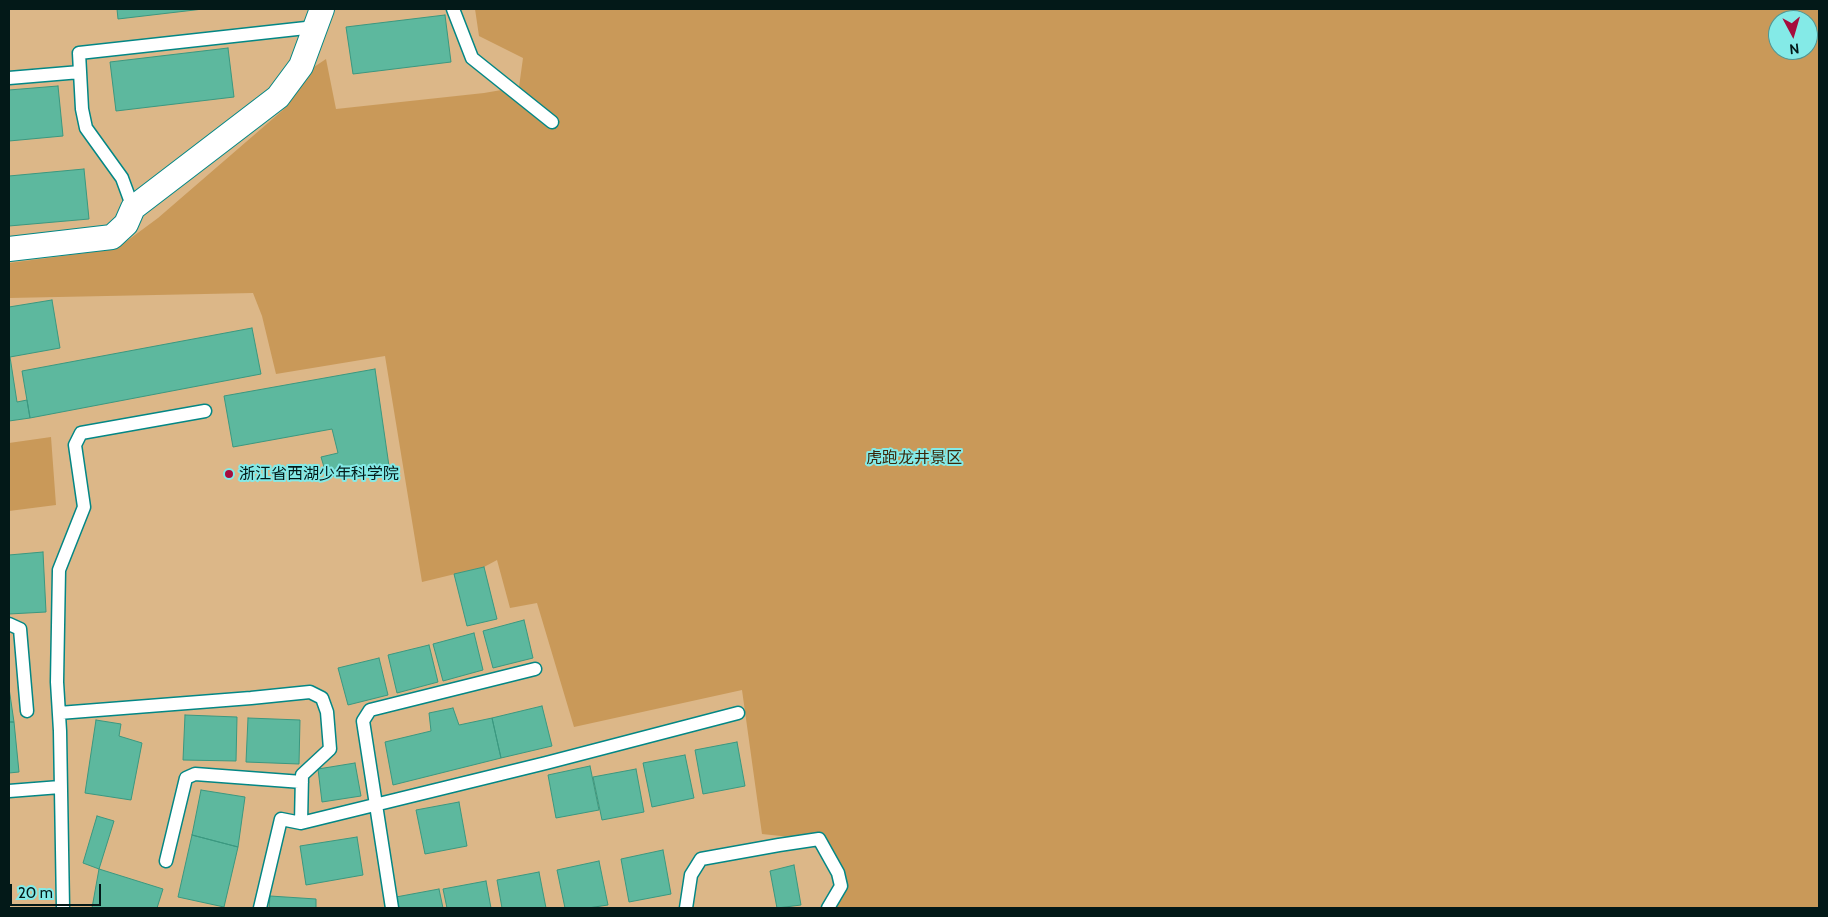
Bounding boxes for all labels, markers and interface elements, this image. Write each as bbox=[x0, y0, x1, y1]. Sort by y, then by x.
north arrow bbox=[1768, 10, 1818, 60]
text: N bbox=[1789, 39, 1800, 58]
park label: 虎跑龙井景区 bbox=[866, 448, 962, 468]
place label: 浙江省西湖少年科学院 bbox=[239, 464, 399, 484]
marker: 浙江省西湖少年科学院 bbox=[223, 468, 235, 480]
scale bar bbox=[12, 874, 104, 906]
text: 20 m bbox=[18, 884, 53, 902]

